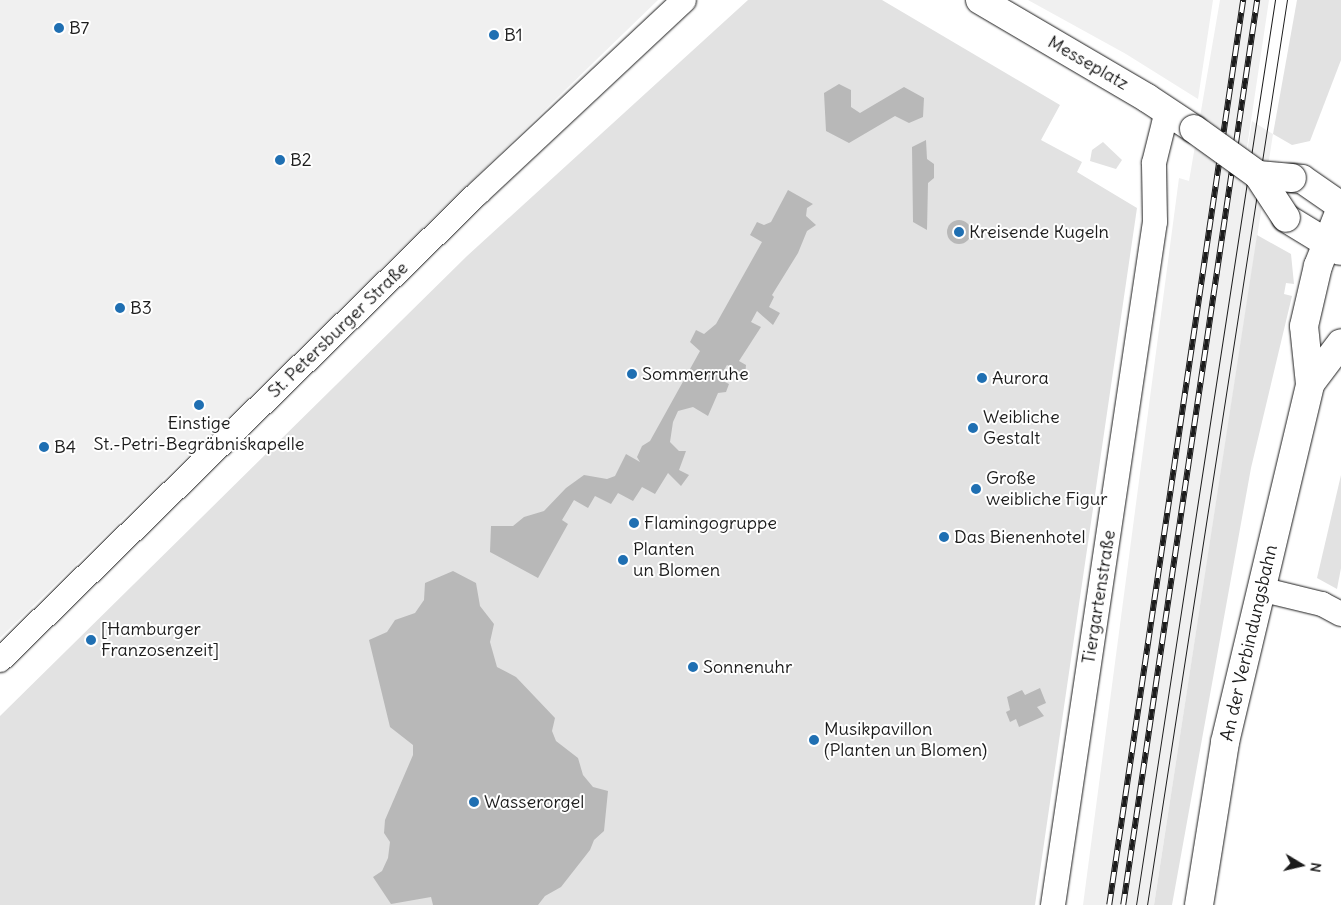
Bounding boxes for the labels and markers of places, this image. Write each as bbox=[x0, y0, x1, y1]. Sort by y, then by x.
place label: B7 bbox=[69, 17, 89, 39]
marker: B7 bbox=[53, 22, 65, 34]
place label: B1 bbox=[504, 24, 523, 46]
marker: B1 bbox=[488, 29, 500, 41]
place label: B2 bbox=[290, 149, 312, 171]
marker: B2 bbox=[274, 154, 286, 166]
place label: Kreisende Kugeln bbox=[969, 221, 1109, 243]
marker: Kreisende Kugeln bbox=[953, 226, 965, 238]
place label: B3 bbox=[130, 297, 152, 319]
marker: B3 bbox=[114, 302, 126, 314]
place label: Sommerruhe bbox=[642, 363, 749, 385]
place label: Aurora bbox=[992, 367, 1049, 389]
marker: Sommerruhe bbox=[626, 368, 638, 380]
marker: Aurora bbox=[976, 372, 988, 384]
marker: Einstige St.-Petri-Begräbniskapelle bbox=[193, 399, 205, 411]
place label: Weibliche Gestalt bbox=[983, 407, 1060, 449]
place label: Einstige St.-Petri-Begräbniskapelle bbox=[94, 413, 304, 456]
marker: Weibliche Gestalt bbox=[967, 422, 979, 434]
place label: B4 bbox=[54, 436, 76, 458]
marker: B4 bbox=[38, 441, 50, 453]
place label: Große weibliche Figur bbox=[986, 468, 1108, 510]
marker: Große weibliche Figur bbox=[970, 483, 982, 495]
place label: Flamingogruppe bbox=[644, 512, 777, 534]
marker: Flamingogruppe bbox=[628, 517, 640, 529]
place label: Das Bienenhotel bbox=[954, 526, 1086, 548]
marker: Das Bienenhotel bbox=[938, 531, 950, 543]
place label: Planten un Blomen bbox=[633, 539, 720, 582]
marker: Planten un Blomen bbox=[617, 554, 629, 566]
place label: [Hamburger Franzosenzeit] bbox=[101, 619, 219, 662]
marker: [Hamburger Franzosenzeit] bbox=[85, 634, 97, 646]
place label: Sonnenuhr bbox=[703, 656, 792, 678]
marker: Sonnenuhr bbox=[687, 661, 699, 673]
place label: Musikpavillon (Planten un Blomen) bbox=[824, 719, 987, 762]
marker: Musikpavillon (Planten un Blomen) bbox=[808, 734, 820, 746]
place label: Wasserorgel bbox=[484, 791, 584, 813]
marker: Wasserorgel bbox=[468, 796, 480, 808]

